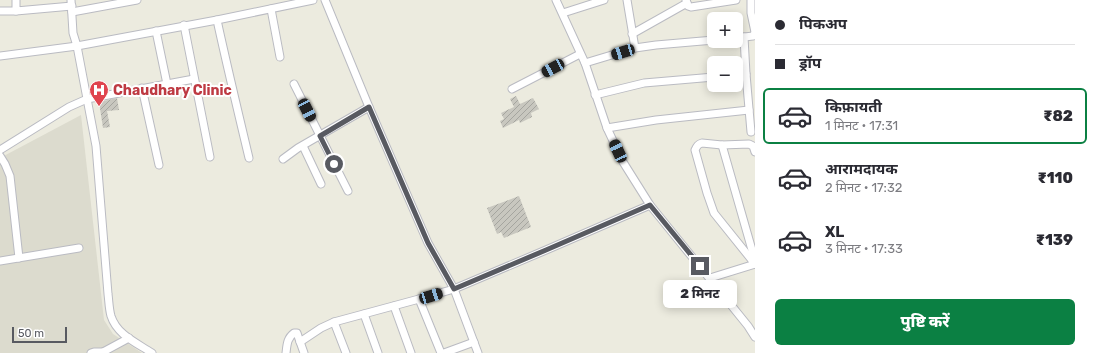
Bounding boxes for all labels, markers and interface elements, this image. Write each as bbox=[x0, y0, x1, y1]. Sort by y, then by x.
map controls bbox=[707, 12, 743, 92]
button: + bbox=[707, 12, 743, 48]
text: पिकअप bbox=[799, 15, 847, 33]
car bbox=[610, 43, 636, 61]
text: ड्रॉप bbox=[799, 54, 821, 72]
button: − bbox=[707, 56, 743, 92]
car bbox=[540, 57, 566, 79]
hospital icon: Chaudhary Clinic bbox=[88, 79, 110, 107]
place label: Chaudhary Clinic bbox=[113, 82, 232, 99]
car bbox=[296, 97, 318, 123]
icon: car bbox=[777, 98, 813, 134]
text: किफ़ायती bbox=[825, 98, 882, 116]
text: ₹82 bbox=[1043, 107, 1073, 125]
text: 1 मिनट · 17:31 bbox=[825, 118, 898, 133]
car bbox=[607, 138, 629, 164]
route start bbox=[325, 155, 343, 173]
icon: car bbox=[777, 160, 813, 196]
text: आरामदायक bbox=[825, 160, 898, 178]
text: ₹110 bbox=[1038, 169, 1073, 187]
text: 2 मिनट · 17:32 bbox=[825, 180, 902, 195]
icon: car bbox=[777, 222, 813, 258]
text: XL bbox=[825, 223, 844, 241]
text: ₹139 bbox=[1036, 231, 1073, 249]
text: 3 मिनट · 17:33 bbox=[825, 241, 903, 256]
route end bbox=[691, 257, 709, 275]
callout: 2 मिनट bbox=[663, 280, 737, 308]
text: 2 मिनट bbox=[680, 286, 720, 301]
car bbox=[418, 287, 444, 305]
button: पुष्टि करें bbox=[775, 299, 1075, 345]
scale bar bbox=[12, 325, 67, 344]
text: 50 m bbox=[18, 327, 44, 340]

